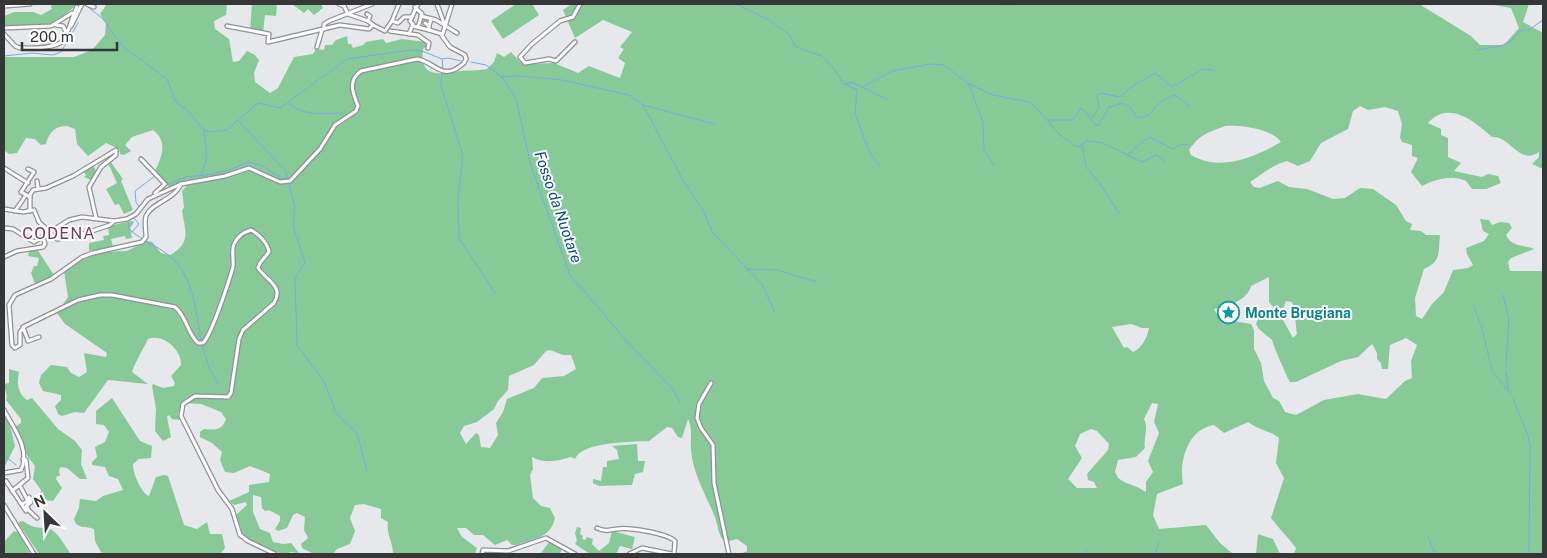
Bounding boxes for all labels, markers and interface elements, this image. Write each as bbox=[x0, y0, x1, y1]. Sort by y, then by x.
scale bar bbox=[22, 20, 118, 52]
text: 200 m bbox=[30, 28, 74, 45]
water label: Fosso da Nuotare bbox=[531, 149, 586, 265]
district label: CODENA bbox=[22, 224, 96, 243]
place icon: Monte Brugiana bbox=[1217, 301, 1241, 325]
place label: Monte Brugiana bbox=[1245, 305, 1351, 321]
north arrow bbox=[20, 488, 70, 538]
text: N bbox=[31, 492, 48, 511]

